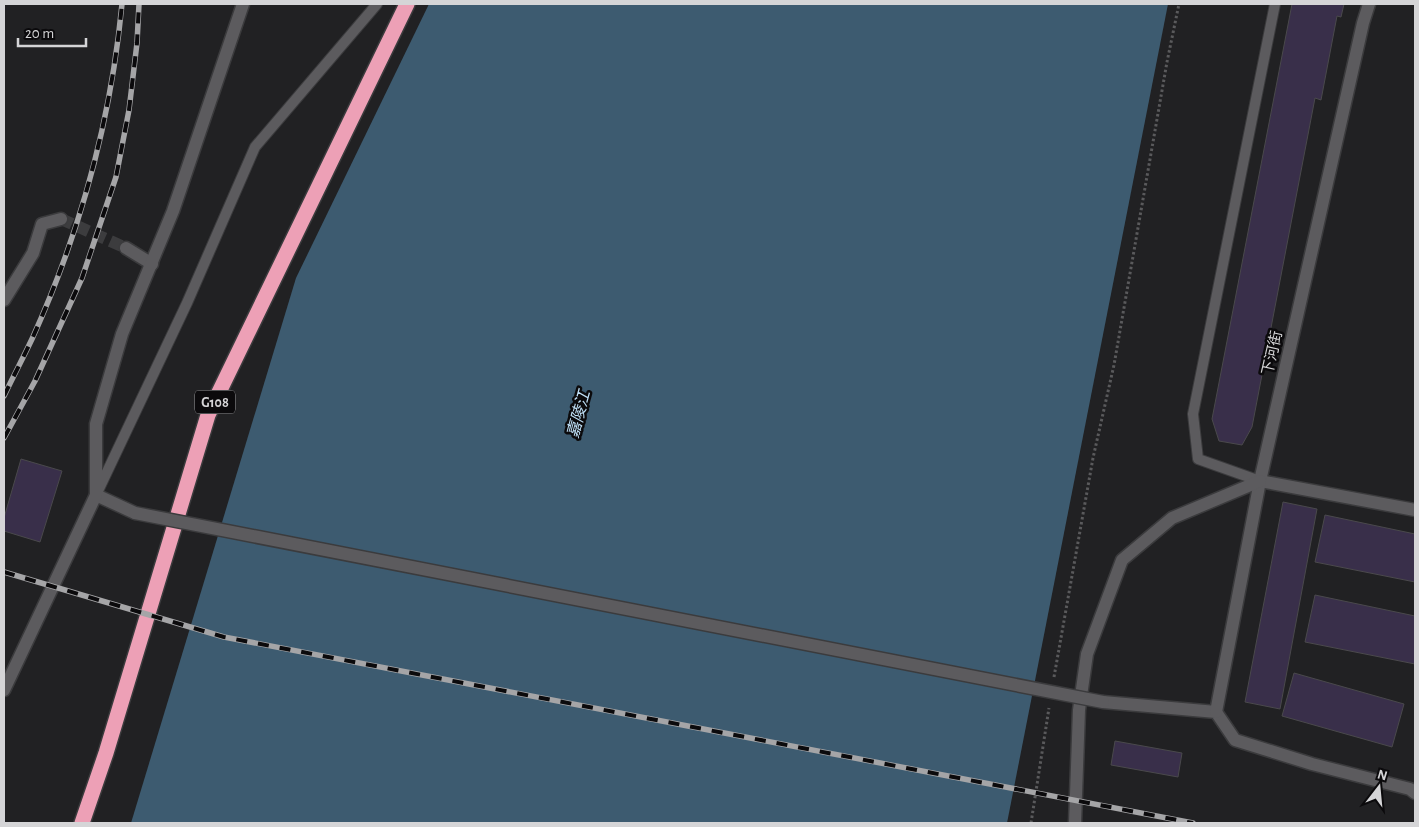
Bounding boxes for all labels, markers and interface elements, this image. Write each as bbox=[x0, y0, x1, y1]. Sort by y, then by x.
scale bar bbox=[18, 15, 85, 47]
text: 20 m bbox=[25, 26, 54, 41]
street label: 下河街 bbox=[1259, 329, 1285, 377]
water label: 嘉陵江 bbox=[564, 387, 593, 440]
road number: G108 bbox=[195, 391, 235, 414]
north arrow bbox=[1354, 762, 1404, 812]
text: N bbox=[1376, 767, 1389, 784]

